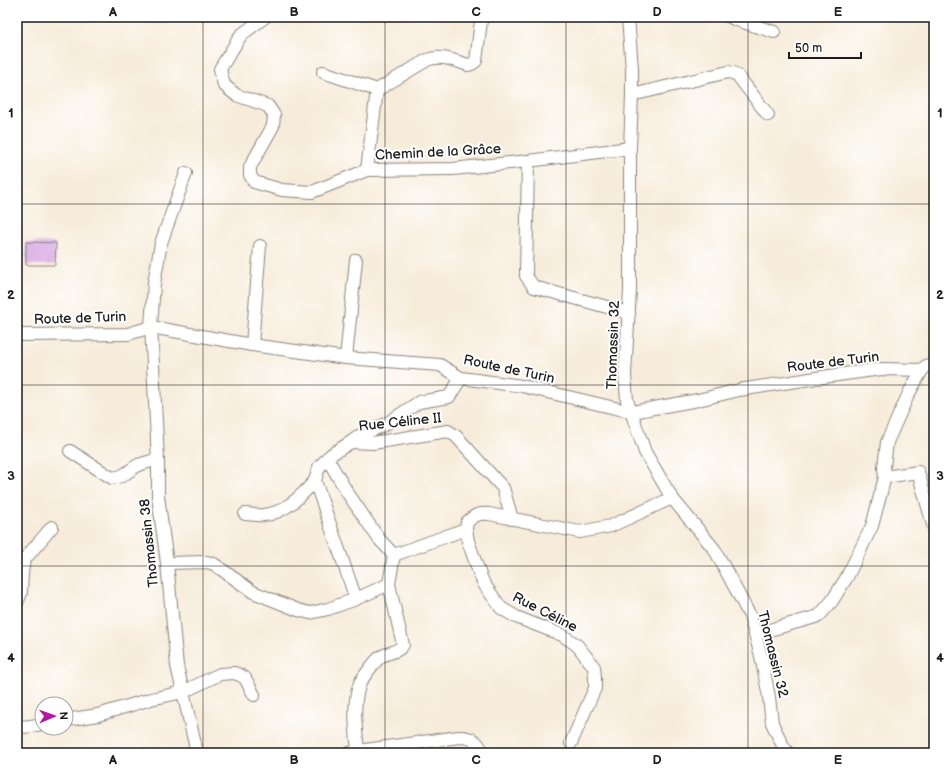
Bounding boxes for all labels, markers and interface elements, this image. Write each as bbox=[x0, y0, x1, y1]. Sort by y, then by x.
text: A bbox=[108, 4, 117, 20]
text: B bbox=[289, 4, 299, 20]
text: C bbox=[471, 4, 481, 20]
text: D bbox=[652, 4, 662, 20]
text: E bbox=[834, 4, 843, 20]
scale bar bbox=[789, 34, 861, 60]
text: 50 m bbox=[795, 41, 822, 56]
text: 1 bbox=[8, 105, 14, 121]
text: 1 bbox=[937, 105, 943, 121]
street label: Chemin de la Grâce bbox=[374, 140, 502, 164]
text: 2 bbox=[7, 287, 15, 303]
text: 2 bbox=[936, 287, 944, 303]
street label: Thomassin 32 bbox=[603, 300, 623, 390]
street label: Route de Turin bbox=[33, 308, 127, 328]
street label: Route de Turin bbox=[786, 348, 880, 376]
street label: Route de Turin bbox=[462, 351, 556, 387]
street label: Rue Céline II bbox=[358, 409, 442, 435]
text: 3 bbox=[7, 468, 15, 484]
text: 3 bbox=[936, 468, 944, 484]
street label: Thomassin 38 bbox=[136, 498, 162, 588]
street label: Rue Céline bbox=[510, 588, 580, 636]
street label: Thomassin 32 bbox=[754, 609, 792, 700]
text: 4 bbox=[7, 650, 15, 666]
text: 4 bbox=[936, 650, 944, 666]
north arrow bbox=[34, 696, 74, 736]
text: N bbox=[57, 711, 70, 720]
text: A bbox=[108, 752, 117, 768]
text: B bbox=[289, 752, 299, 768]
text: C bbox=[471, 752, 481, 768]
text: D bbox=[652, 752, 662, 768]
text: E bbox=[834, 752, 843, 768]

